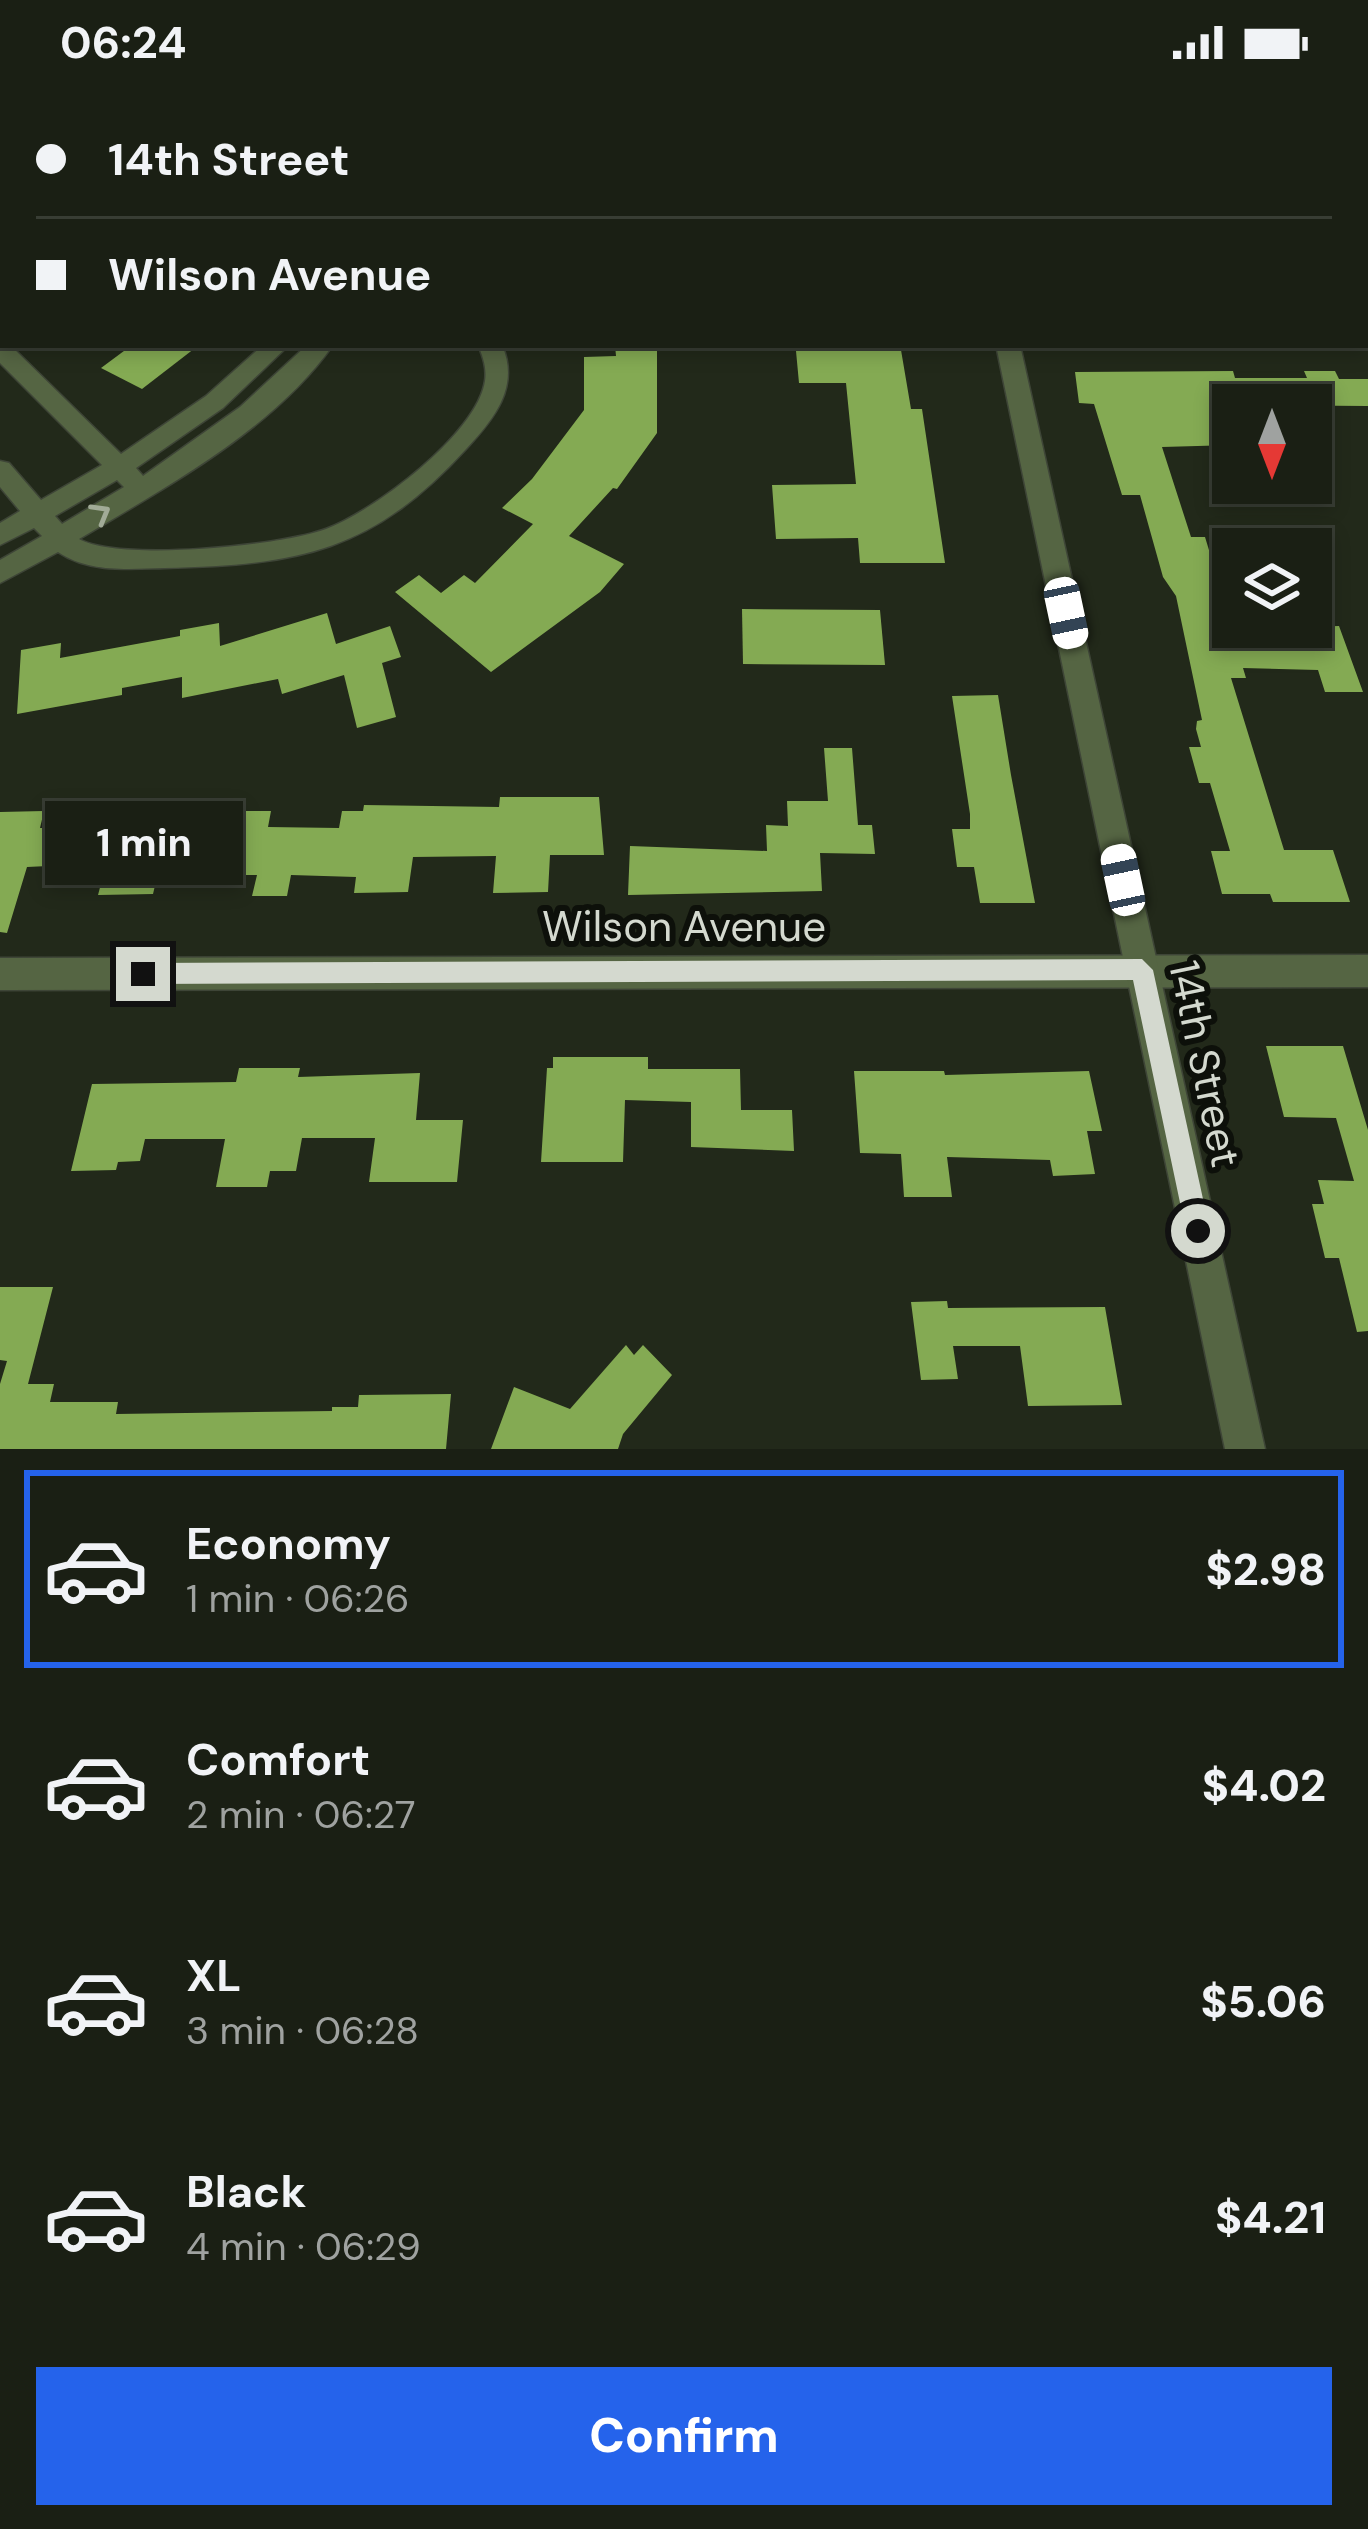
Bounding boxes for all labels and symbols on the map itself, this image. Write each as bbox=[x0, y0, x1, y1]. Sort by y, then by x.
north arrow bbox=[1212, 384, 1332, 504]
one-way arrow bbox=[88, 505, 110, 528]
car bbox=[1041, 574, 1091, 652]
callout: 1 min bbox=[44, 800, 242, 884]
car bbox=[1098, 841, 1148, 919]
street label: Wilson Avenue bbox=[542, 899, 826, 954]
route end bbox=[116, 947, 170, 1001]
street label: 14th Street bbox=[1156, 956, 1254, 1172]
route start bbox=[1171, 1204, 1225, 1258]

